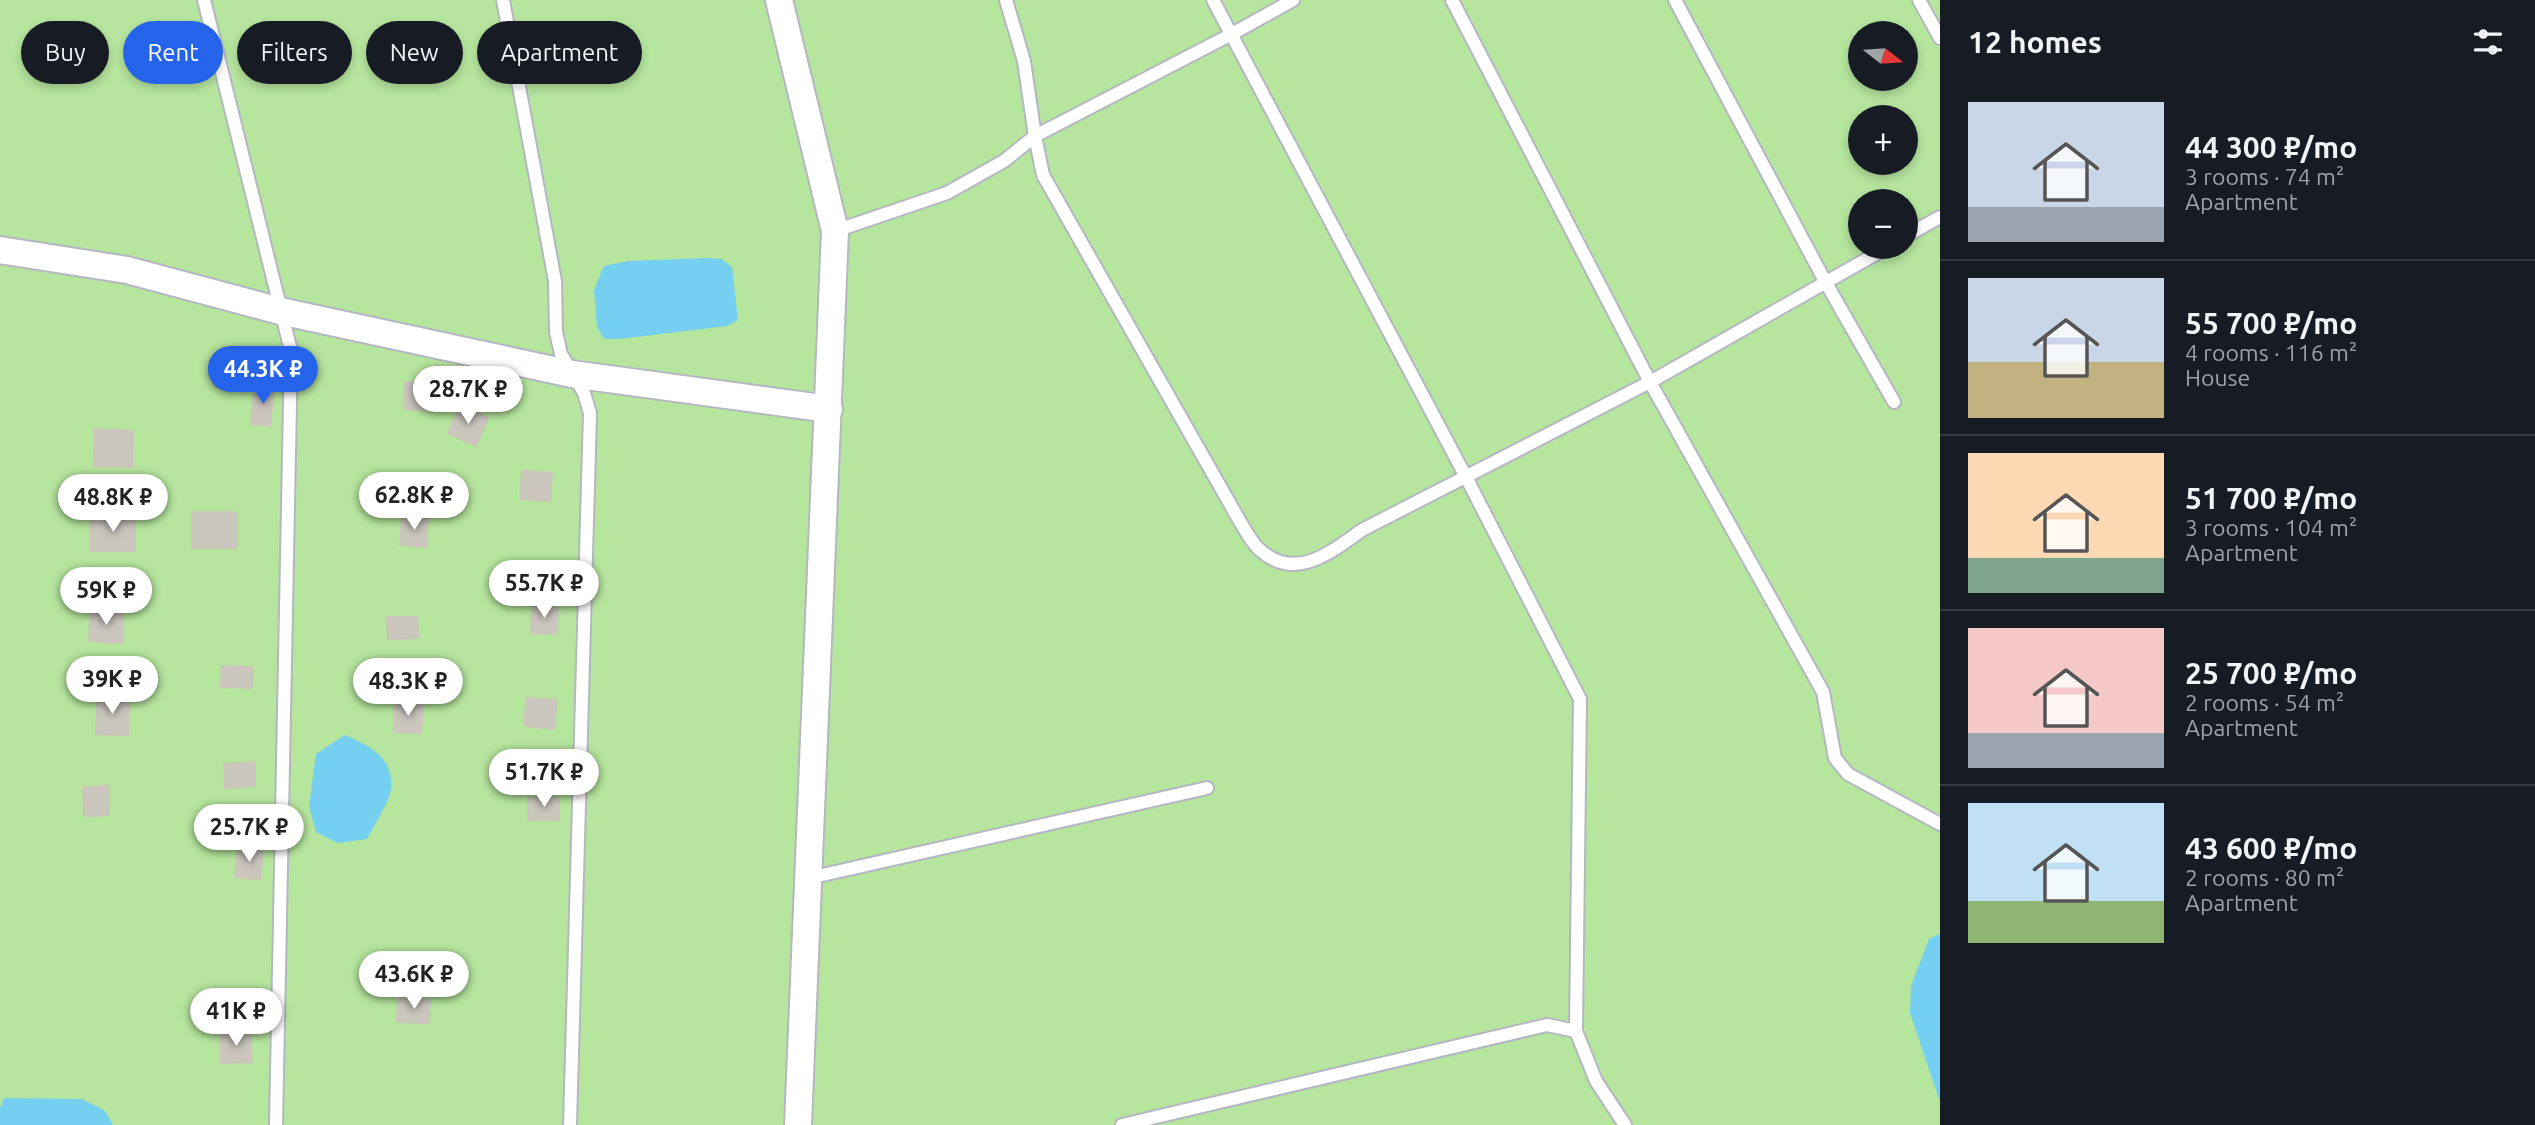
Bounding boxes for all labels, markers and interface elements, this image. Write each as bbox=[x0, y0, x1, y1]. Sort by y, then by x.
chip: Buy bbox=[21, 21, 109, 84]
chip: Rent bbox=[123, 21, 223, 84]
chip: Filters bbox=[237, 21, 352, 84]
chip: New bbox=[366, 21, 463, 84]
chip: Apartment bbox=[477, 21, 642, 84]
north arrow bbox=[1848, 21, 1918, 91]
map controls bbox=[1848, 21, 1918, 259]
icon: filters bbox=[2469, 23, 2507, 61]
text: 12 homes bbox=[1968, 25, 2102, 59]
button: + bbox=[1848, 105, 1918, 175]
icon: home bbox=[2024, 130, 2108, 214]
text: 44 300 ₽/mo bbox=[2185, 130, 2357, 164]
text: 3 rooms · 74 m² bbox=[2185, 164, 2344, 189]
button: − bbox=[1848, 189, 1918, 259]
text: Apartment bbox=[2185, 189, 2298, 214]
icon: home bbox=[2024, 306, 2108, 390]
text: 55 700 ₽/mo bbox=[2185, 306, 2357, 340]
text: 4 rooms · 116 m² bbox=[2185, 340, 2357, 365]
pin: 44.3K ₽ bbox=[198, 346, 328, 406]
text: 44.3K ₽ bbox=[224, 356, 302, 381]
text: House bbox=[2185, 365, 2250, 390]
pin: 28.7K ₽ bbox=[403, 366, 533, 426]
text: 28.7K ₽ bbox=[429, 376, 507, 401]
pin: 62.8K ₽ bbox=[349, 472, 479, 532]
pin: 48.8K ₽ bbox=[48, 475, 178, 534]
icon: home bbox=[2024, 481, 2108, 565]
text: 51 700 ₽/mo bbox=[2185, 481, 2357, 515]
text: 62.8K ₽ bbox=[375, 482, 453, 507]
text: 48.8K ₽ bbox=[74, 484, 152, 509]
text: 3 rooms · 104 m² bbox=[2185, 515, 2357, 540]
text: Apartment bbox=[2185, 540, 2298, 565]
pin: 55.7K ₽ bbox=[479, 560, 609, 620]
pin: 59K ₽ bbox=[57, 568, 155, 627]
text: 55.7K ₽ bbox=[505, 570, 583, 595]
text: 59K ₽ bbox=[76, 577, 136, 602]
pin: 39K ₽ bbox=[63, 656, 161, 716]
icon: home bbox=[2024, 656, 2108, 740]
text: 25 700 ₽/mo bbox=[2185, 656, 2357, 690]
pin: 48.3K ₽ bbox=[343, 658, 473, 718]
text: 39K ₽ bbox=[82, 666, 142, 691]
text: 48.3K ₽ bbox=[369, 668, 447, 693]
text: 2 rooms · 54 m² bbox=[2185, 690, 2344, 715]
text: Apartment bbox=[2185, 715, 2298, 740]
pin: 51.7K ₽ bbox=[479, 750, 609, 809]
text: 51.7K ₽ bbox=[505, 759, 583, 784]
pin: 25.7K ₽ bbox=[184, 804, 314, 864]
text: 25.7K ₽ bbox=[210, 814, 288, 839]
icon: home bbox=[2024, 831, 2108, 915]
text: 43 600 ₽/mo bbox=[2185, 831, 2357, 865]
text: 2 rooms · 80 m² bbox=[2185, 865, 2344, 890]
text: Apartment bbox=[2185, 890, 2298, 915]
pin: 43.6K ₽ bbox=[349, 951, 479, 1011]
text: 43.6K ₽ bbox=[375, 961, 453, 986]
pin: 41K ₽ bbox=[187, 988, 285, 1048]
text: 41K ₽ bbox=[206, 998, 266, 1023]

